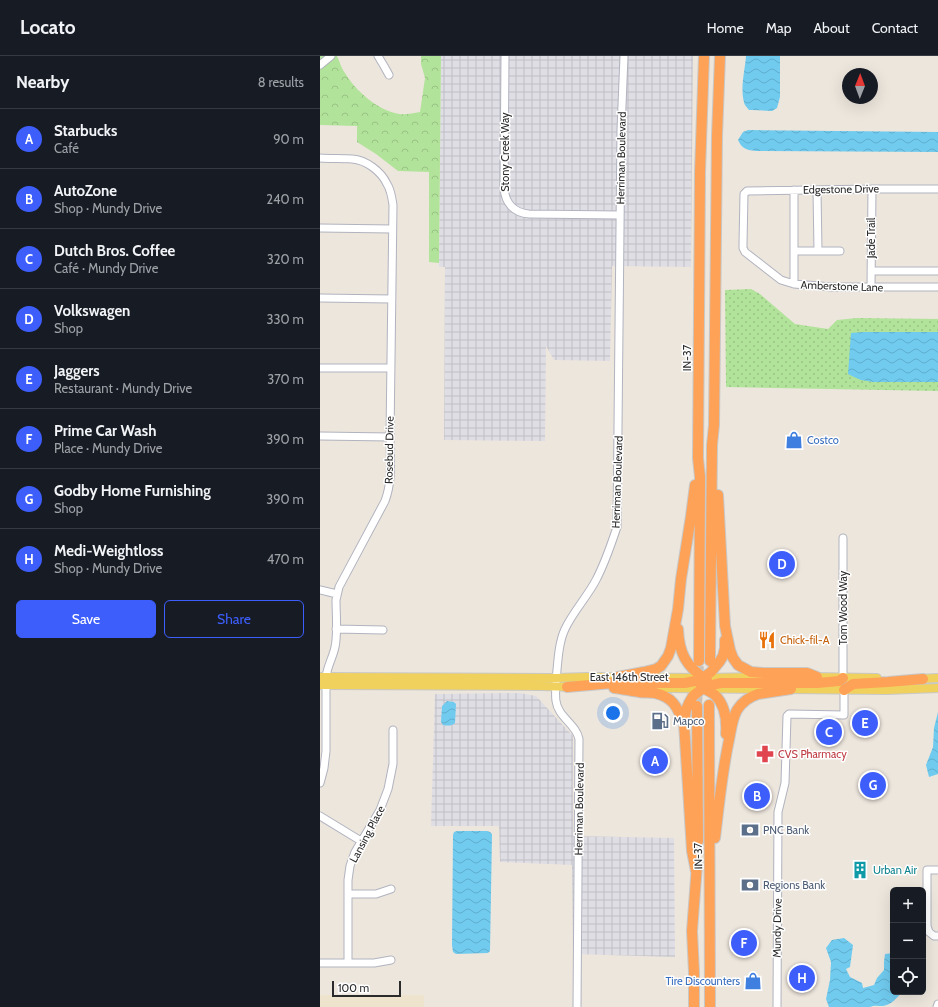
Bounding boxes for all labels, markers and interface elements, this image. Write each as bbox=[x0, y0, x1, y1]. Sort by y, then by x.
text: Locato bbox=[20, 16, 76, 39]
text: Home bbox=[707, 19, 744, 37]
text: Map bbox=[766, 19, 791, 37]
text: About bbox=[813, 19, 850, 37]
text: Contact bbox=[872, 19, 918, 37]
north arrow bbox=[842, 68, 878, 104]
text: Nearby bbox=[16, 72, 69, 92]
text: 8 results bbox=[258, 74, 304, 90]
street label: Stony Creek Way bbox=[498, 112, 512, 192]
street label: Herriman Boulevard bbox=[613, 112, 629, 204]
text: Starbucks bbox=[54, 122, 117, 140]
text: A bbox=[25, 131, 33, 147]
text: 90 m bbox=[273, 131, 304, 147]
text: Café bbox=[54, 140, 79, 156]
street label: Edgestone Drive bbox=[803, 181, 880, 197]
text: AutoZone bbox=[54, 182, 117, 200]
text: B bbox=[25, 191, 33, 207]
text: 240 m bbox=[266, 191, 304, 207]
text: Shop · Mundy Drive bbox=[54, 200, 162, 216]
street label: Jade Trail bbox=[864, 217, 878, 259]
text: Dutch Bros. Coffee bbox=[54, 242, 175, 260]
text: C bbox=[25, 251, 33, 267]
text: 320 m bbox=[267, 251, 304, 267]
text: Café · Mundy Drive bbox=[54, 260, 158, 276]
street label: Amberstone Lane bbox=[800, 278, 884, 294]
text: Volkswagen bbox=[54, 302, 130, 320]
text: D bbox=[24, 311, 34, 327]
text: 330 m bbox=[267, 311, 304, 327]
text: Shop bbox=[54, 320, 83, 336]
street label: IN-37 bbox=[680, 344, 694, 371]
text: Jaggers bbox=[54, 362, 100, 380]
text: E bbox=[25, 371, 33, 387]
text: 370 m bbox=[267, 371, 304, 387]
text: Restaurant · Mundy Drive bbox=[54, 380, 192, 396]
street label: Rosebud Drive bbox=[381, 416, 397, 484]
text: Prime Car Wash bbox=[54, 422, 156, 440]
shop icon: Costco bbox=[784, 430, 804, 450]
text: F bbox=[26, 431, 32, 447]
text: 390 m bbox=[266, 431, 304, 447]
place label: Costco bbox=[807, 433, 839, 447]
street label: Herriman Boulevard bbox=[608, 435, 626, 529]
text: Place · Mundy Drive bbox=[54, 440, 162, 456]
text: Godby Home Furnishing bbox=[54, 482, 211, 500]
text: G bbox=[25, 491, 33, 507]
text: 390 m bbox=[266, 491, 304, 507]
text: Shop bbox=[54, 500, 83, 516]
text: Medi-Weightloss bbox=[54, 542, 163, 560]
pin: D bbox=[769, 549, 795, 579]
text: H bbox=[24, 551, 34, 567]
text: 470 m bbox=[267, 551, 304, 567]
text: Shop · Mundy Drive bbox=[54, 560, 162, 576]
street label: Tom Wood Way bbox=[836, 570, 850, 645]
button: Save bbox=[16, 600, 156, 638]
button: Share bbox=[164, 600, 304, 638]
restaurant icon: Chick-fil-A bbox=[757, 630, 777, 650]
place label: Chick-fil-A bbox=[780, 633, 830, 647]
street label: East 146th Street bbox=[590, 670, 669, 684]
your location bbox=[603, 703, 623, 723]
pin: E bbox=[852, 708, 878, 738]
fuel station icon: Mapco bbox=[650, 711, 670, 731]
place label: Mapco bbox=[673, 714, 704, 728]
pin: C bbox=[816, 717, 842, 747]
pharmacy icon: CVS Pharmacy bbox=[755, 744, 775, 764]
pin: A bbox=[642, 746, 668, 776]
place label: CVS Pharmacy bbox=[778, 747, 847, 761]
street label: Herriman Boulevard bbox=[571, 763, 587, 855]
pin: G bbox=[860, 770, 886, 800]
pin: B bbox=[744, 781, 770, 811]
street label: Lansing Place bbox=[346, 803, 388, 865]
bank icon: PNC Bank bbox=[740, 820, 760, 840]
place label: PNC Bank bbox=[763, 823, 809, 837]
street label: IN-37 bbox=[691, 842, 705, 869]
building icon: Urban Air bbox=[850, 860, 870, 880]
place label: Urban Air bbox=[873, 863, 917, 877]
bank icon: Regions Bank bbox=[740, 875, 760, 895]
place label: Regions Bank bbox=[763, 878, 825, 892]
map controls bbox=[890, 887, 926, 995]
button: + bbox=[890, 887, 926, 923]
street label: Mundy Drive bbox=[769, 898, 785, 958]
button: − bbox=[890, 923, 926, 959]
pin: F bbox=[731, 928, 757, 958]
button: locate bbox=[890, 959, 926, 995]
pin: H bbox=[789, 963, 815, 993]
shop icon: Tire Discounters bbox=[743, 971, 763, 991]
place label: Tire Discounters bbox=[666, 974, 740, 988]
scale bar bbox=[332, 979, 401, 998]
text: 100 m bbox=[338, 981, 369, 995]

